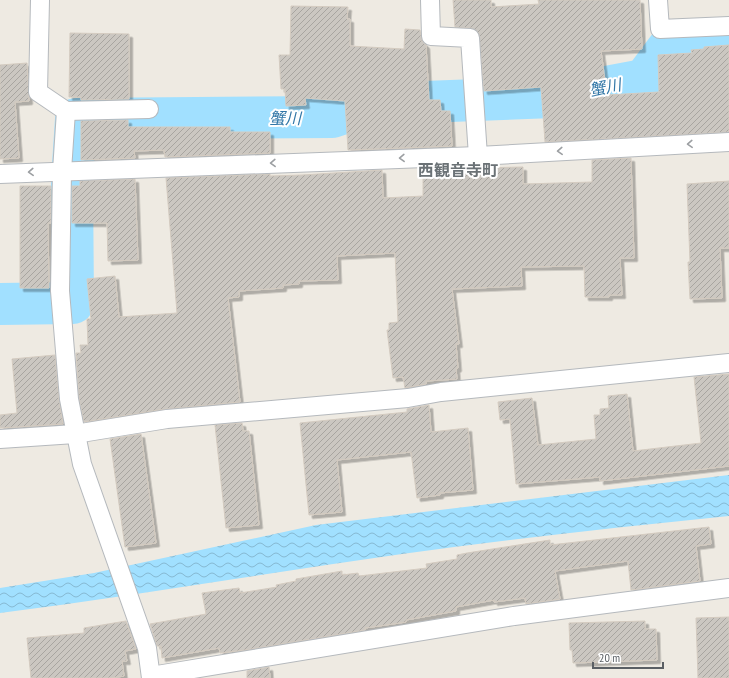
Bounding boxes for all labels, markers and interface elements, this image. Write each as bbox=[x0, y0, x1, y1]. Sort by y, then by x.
water label: 蟹川 bbox=[587, 74, 625, 100]
water label: 蟹川 bbox=[269, 108, 303, 128]
one-way arrow bbox=[687, 139, 693, 148]
one-way arrow bbox=[557, 147, 563, 155]
one-way arrow bbox=[399, 154, 405, 163]
one-way arrow bbox=[270, 159, 276, 167]
district label: 西観音寺町 bbox=[418, 160, 498, 180]
one-way arrow bbox=[28, 168, 34, 177]
scale bar bbox=[593, 644, 663, 670]
text: 20 m bbox=[599, 650, 620, 665]

